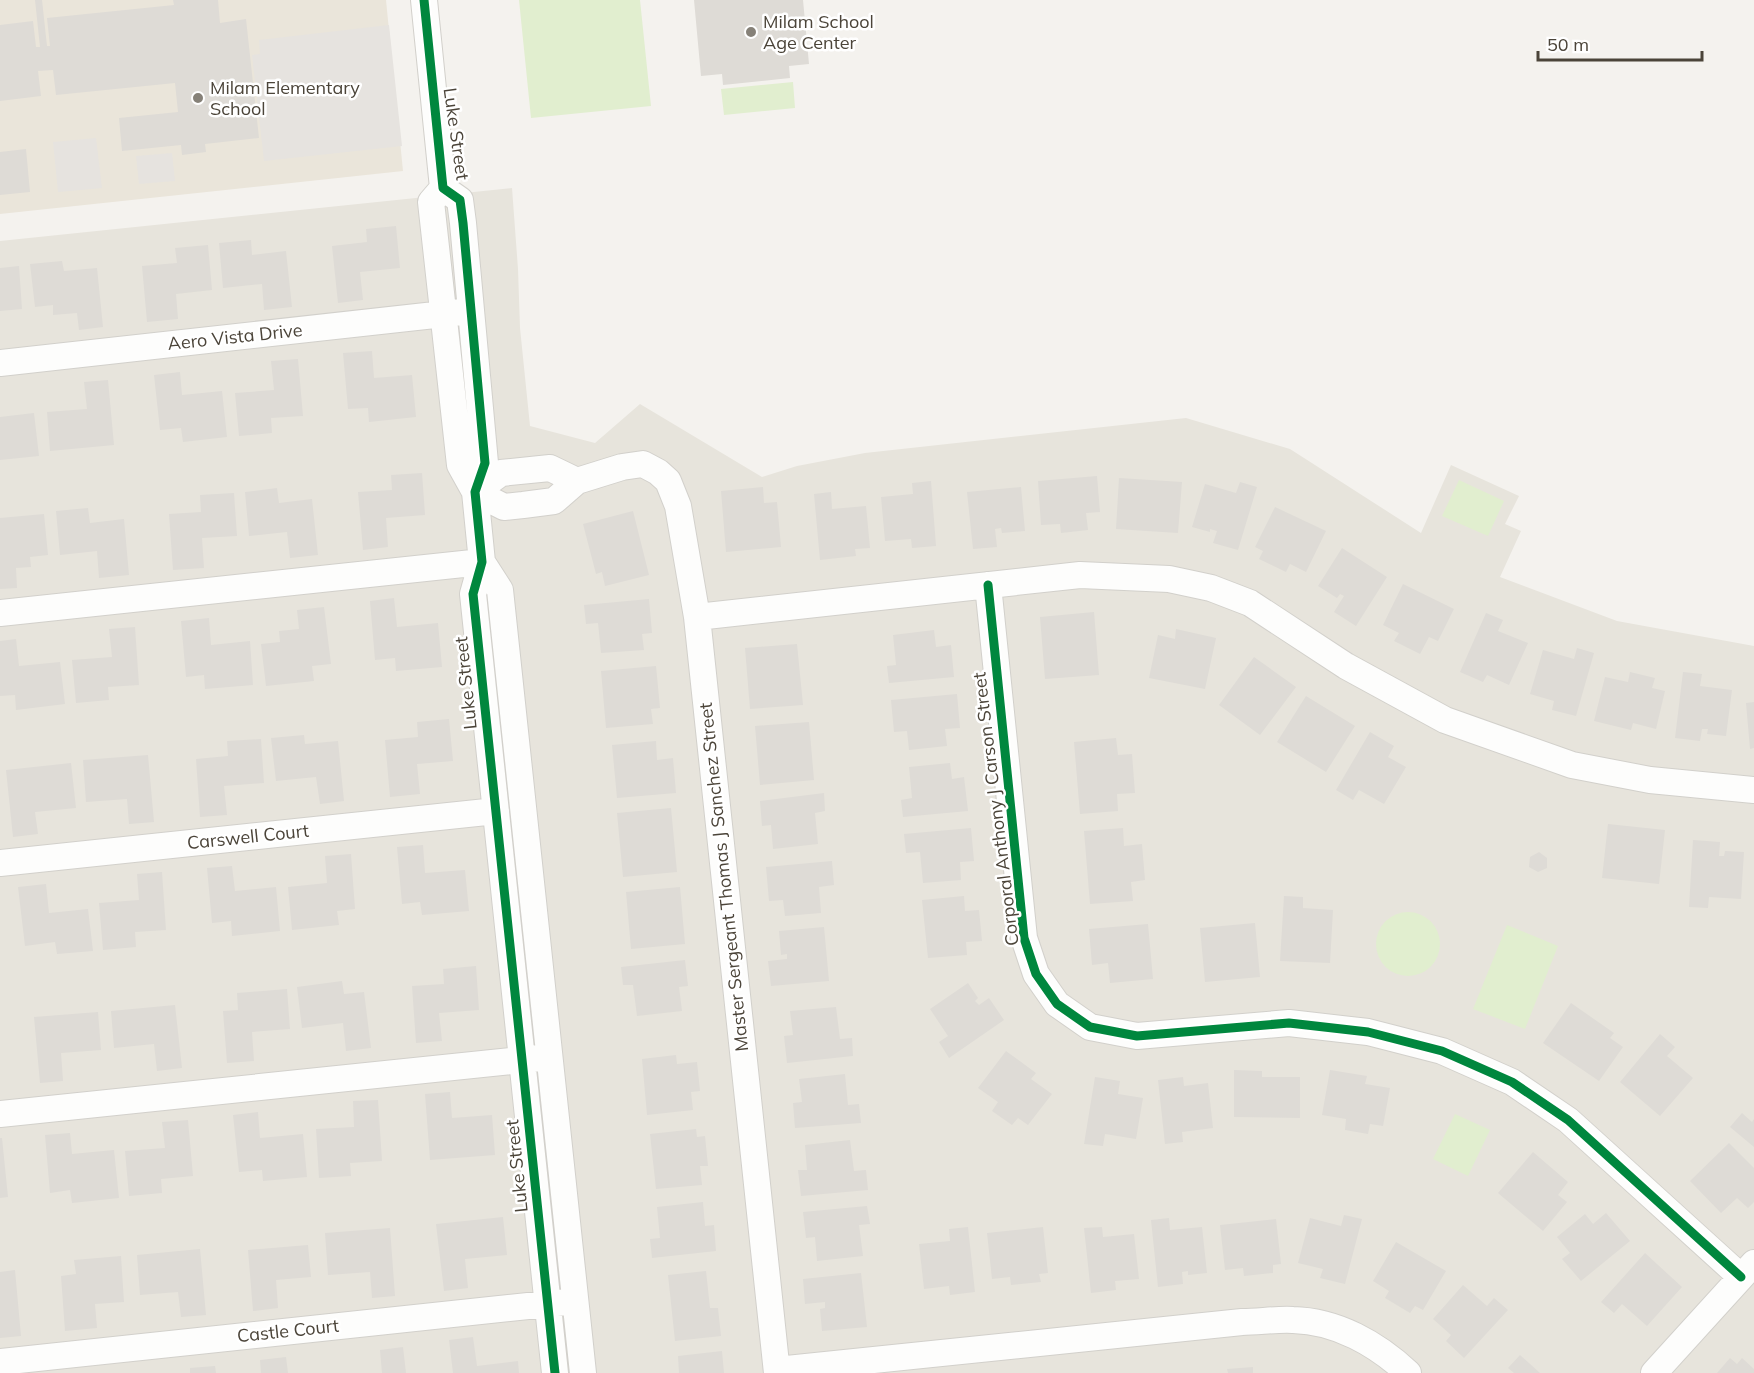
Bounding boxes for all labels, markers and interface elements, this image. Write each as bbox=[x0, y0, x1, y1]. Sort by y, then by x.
place label: Milam School Age Center bbox=[763, 10, 874, 54]
scale bar bbox=[1538, 24, 1702, 62]
marker: Milam School Age Center bbox=[744, 25, 758, 39]
text: 50 m bbox=[1547, 33, 1589, 56]
place label: Milam Elementary School bbox=[210, 76, 360, 120]
street label: Luke Street bbox=[439, 86, 474, 182]
marker: Milam Elementary School bbox=[191, 91, 205, 105]
street label: Aero Vista Drive bbox=[166, 318, 303, 355]
street label: Luke Street bbox=[449, 635, 482, 731]
street label: Corporal Anthony J Carson Street bbox=[967, 671, 1024, 947]
street label: Master Sergeant Thomas J Sanchez Street bbox=[694, 701, 753, 1053]
street label: Carswell Court bbox=[186, 819, 310, 854]
street label: Luke Street bbox=[500, 1118, 533, 1214]
street label: Castle Court bbox=[236, 1314, 340, 1347]

